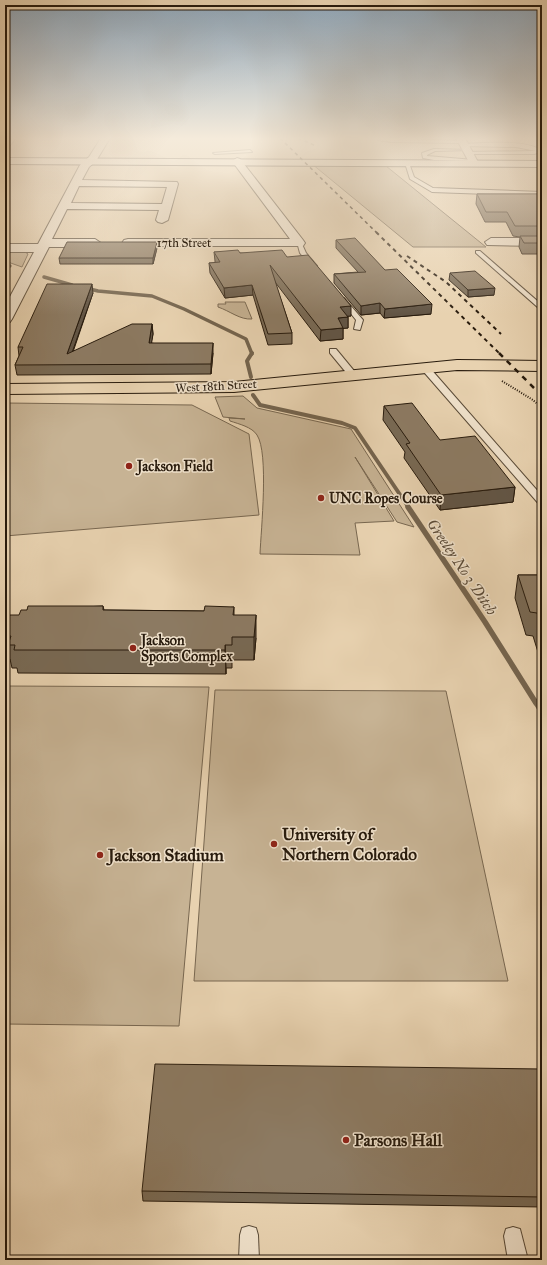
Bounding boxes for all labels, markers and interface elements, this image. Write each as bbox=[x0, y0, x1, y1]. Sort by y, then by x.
street label: 17th Street bbox=[157, 236, 212, 250]
street label: West 18th Street bbox=[175, 377, 258, 395]
place label: Jackson Field bbox=[135, 458, 214, 476]
marker: Jackson Field bbox=[124, 461, 134, 471]
place label: UNC Ropes Course bbox=[329, 490, 443, 508]
marker: UNC Ropes Course bbox=[316, 493, 326, 503]
water label: Greeley No 3 Ditch bbox=[423, 516, 501, 619]
place label: Jackson Sports Complex bbox=[139, 632, 233, 666]
marker: Jackson Sports Complex bbox=[128, 643, 138, 653]
place label: University of Northern Colorado bbox=[282, 824, 417, 865]
marker: University of Northern Colorado bbox=[269, 839, 279, 849]
place label: Jackson Stadium bbox=[106, 845, 225, 866]
marker: Jackson Stadium bbox=[95, 850, 105, 860]
place label: Parsons Hall bbox=[354, 1130, 442, 1151]
marker: Parsons Hall bbox=[341, 1135, 351, 1145]

